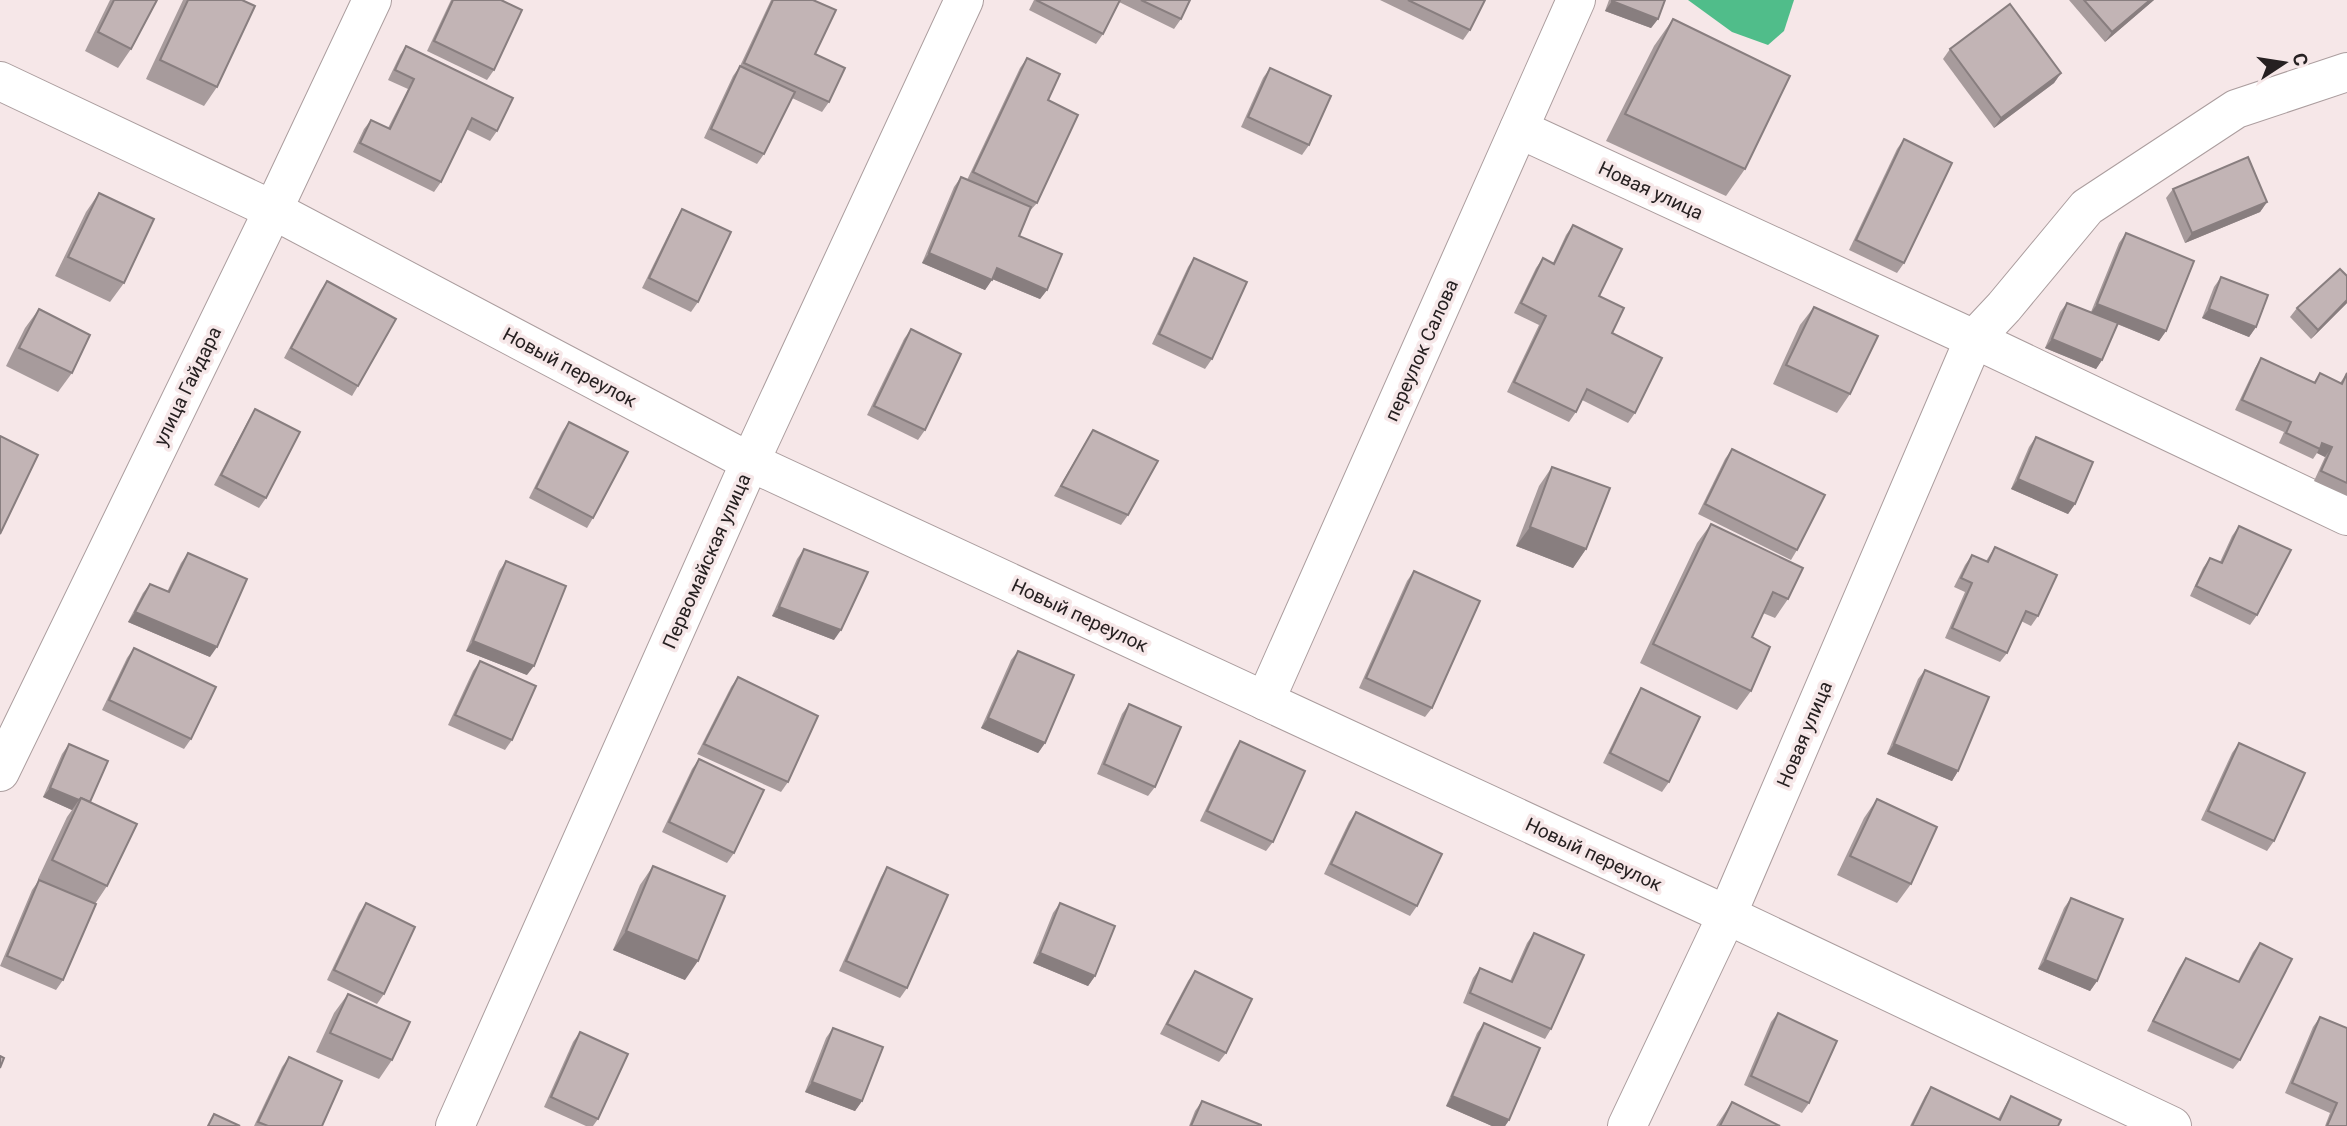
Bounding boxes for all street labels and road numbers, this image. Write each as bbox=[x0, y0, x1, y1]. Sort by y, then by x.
street label: Новая улица bbox=[1595, 156, 1707, 225]
street label: переулок Салова bbox=[1380, 276, 1463, 425]
street label: улица Гайдара bbox=[149, 323, 226, 449]
street label: Новый переулок bbox=[499, 323, 641, 413]
street label: Первомайская улица bbox=[657, 470, 755, 652]
street label: Новый переулок bbox=[1008, 574, 1152, 657]
street label: Новая улица bbox=[1772, 678, 1837, 791]
street label: Новый переулок bbox=[1522, 813, 1666, 896]

